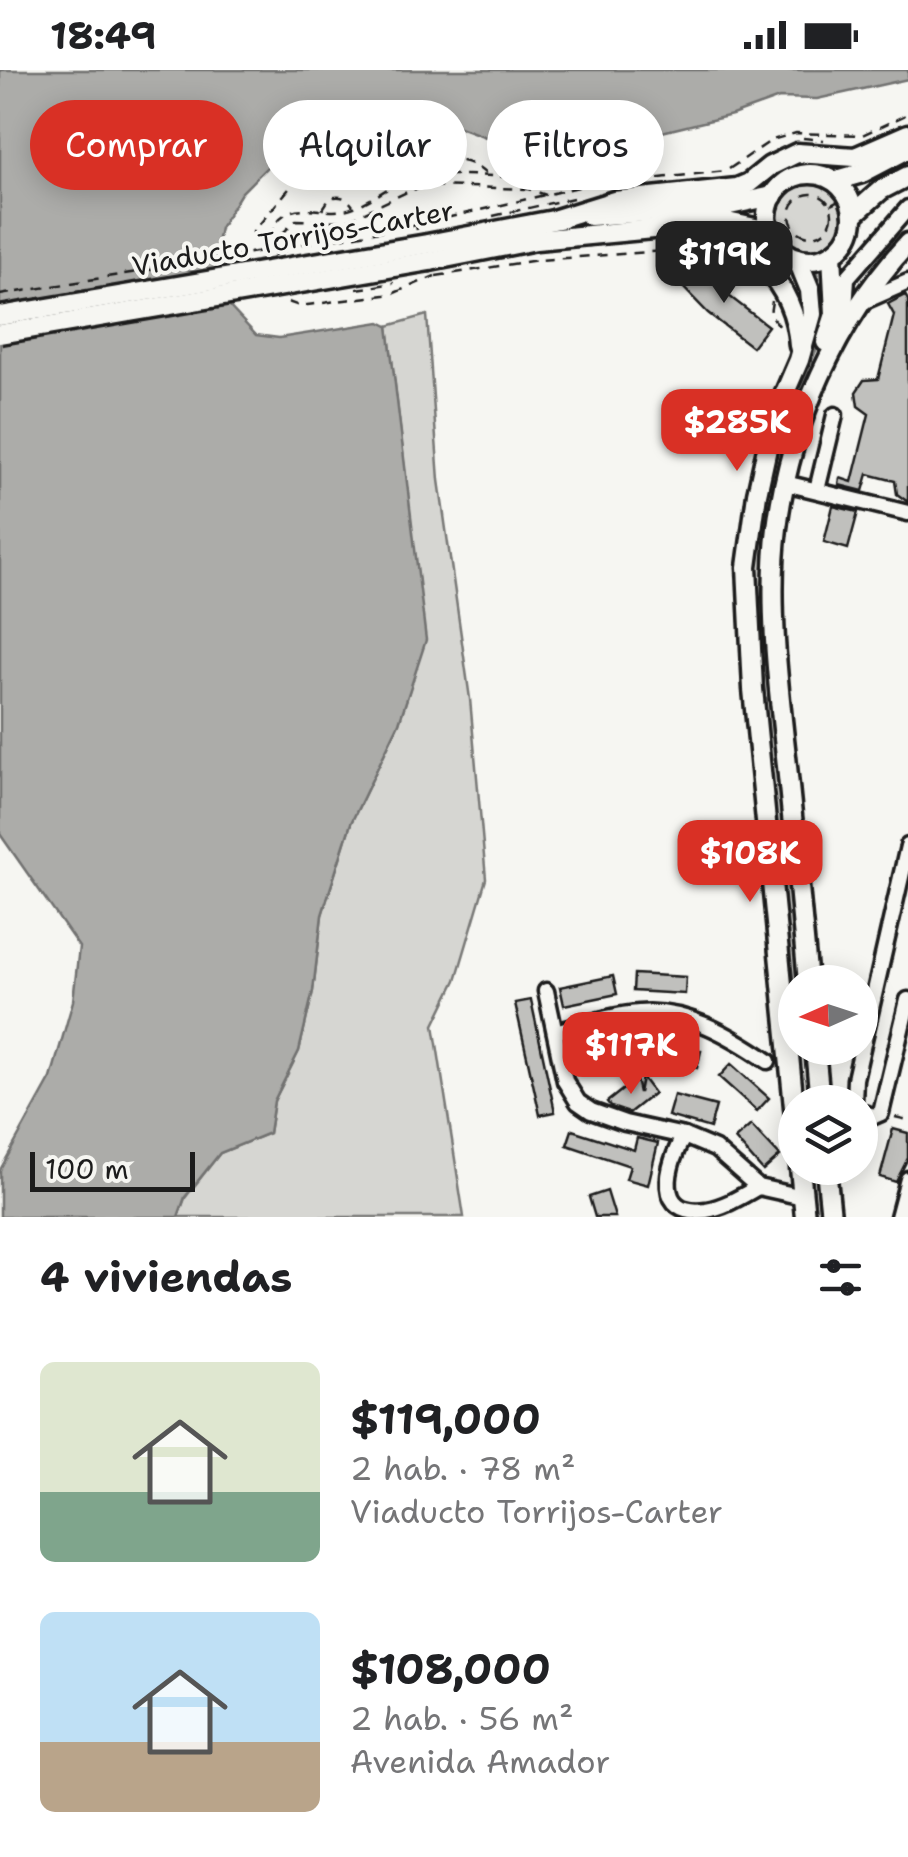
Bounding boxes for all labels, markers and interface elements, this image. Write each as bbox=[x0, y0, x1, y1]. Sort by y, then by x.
text: 18:49 bbox=[50, 10, 157, 61]
chip: Comprar bbox=[30, 100, 243, 190]
chip: Alquilar bbox=[263, 100, 467, 190]
chip: Filtros bbox=[487, 100, 664, 190]
street label: Viaducto Torrijos-Carter bbox=[129, 191, 457, 285]
pin: $119K bbox=[654, 221, 794, 306]
text: $119K bbox=[678, 232, 770, 275]
pin: $285K bbox=[667, 389, 807, 474]
text: $285K bbox=[683, 400, 791, 443]
pin: $108K bbox=[680, 820, 820, 905]
text: $108K bbox=[700, 831, 801, 874]
north arrow bbox=[778, 965, 878, 1065]
map controls bbox=[778, 965, 878, 1185]
pin: $117K bbox=[561, 1012, 701, 1097]
text: $117K bbox=[584, 1023, 678, 1066]
button: layers bbox=[778, 1085, 878, 1185]
scale bar bbox=[30, 1147, 195, 1192]
text: 100 m bbox=[45, 1150, 129, 1188]
text: 4 viviendas bbox=[40, 1249, 292, 1305]
icon: filters bbox=[813, 1250, 868, 1305]
text: $119,000 bbox=[350, 1391, 541, 1447]
icon: home bbox=[120, 1402, 240, 1522]
text: 2 hab. · 78 m² bbox=[350, 1447, 576, 1490]
text: Viaducto Torrijos-Carter bbox=[350, 1490, 723, 1533]
text: $108,000 bbox=[350, 1641, 551, 1697]
icon: home bbox=[120, 1652, 240, 1772]
text: 2 hab. · 56 m² bbox=[350, 1697, 574, 1740]
text: Avenida Amador bbox=[350, 1740, 610, 1783]

